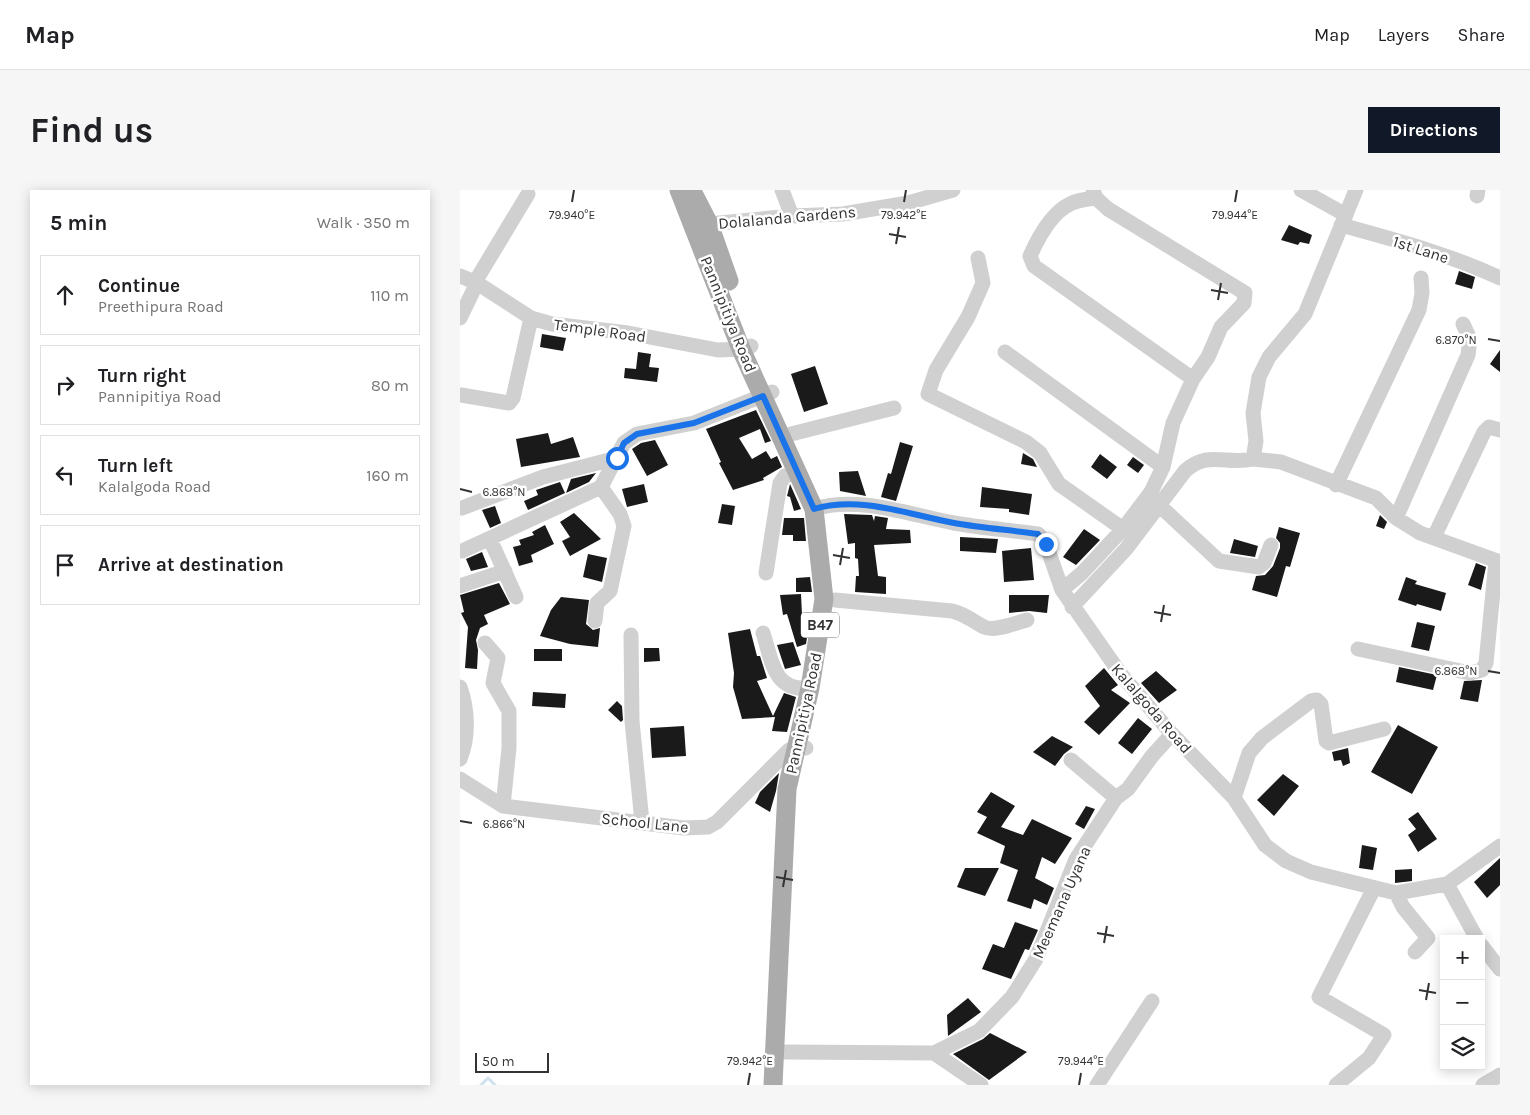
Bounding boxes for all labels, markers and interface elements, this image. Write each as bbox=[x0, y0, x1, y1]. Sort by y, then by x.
text: Map bbox=[25, 21, 75, 49]
text: Map bbox=[1314, 24, 1350, 46]
text: Layers bbox=[1378, 24, 1430, 46]
text: Share bbox=[1458, 24, 1505, 46]
button: Directions bbox=[1368, 107, 1500, 153]
text: Find us bbox=[30, 110, 153, 151]
street label: Dolalanda Gardens bbox=[717, 202, 857, 233]
text: 79.940°E bbox=[549, 208, 595, 222]
text: 79.942°E bbox=[881, 208, 927, 222]
text: 79.944°E bbox=[1212, 208, 1258, 222]
text: 5 min bbox=[50, 211, 107, 235]
text: Walk · 350 m bbox=[317, 213, 410, 232]
street label: 1st Lane bbox=[1390, 232, 1451, 267]
street label: Pannipitiya Road bbox=[697, 253, 760, 375]
text: Continue bbox=[98, 275, 180, 297]
icon: ahead bbox=[51, 281, 79, 309]
text: 110 m bbox=[370, 286, 409, 305]
text: Preethipura Road bbox=[98, 297, 224, 316]
street label: Temple Road bbox=[553, 315, 647, 346]
text: 6.870°N bbox=[1435, 333, 1477, 347]
text: Turn right bbox=[98, 365, 187, 387]
icon: right bbox=[51, 371, 79, 399]
text: 80 m bbox=[371, 376, 409, 395]
text: Pannipitiya Road bbox=[98, 387, 222, 406]
route start bbox=[606, 447, 629, 470]
text: Turn left bbox=[98, 455, 173, 477]
icon: left bbox=[51, 461, 79, 489]
text: 160 m bbox=[366, 466, 409, 485]
text: Kalalgoda Road bbox=[98, 477, 211, 496]
text: 6.868°N bbox=[483, 485, 525, 499]
route end bbox=[1035, 533, 1058, 556]
icon: arrive bbox=[51, 551, 79, 579]
text: Arrive at destination bbox=[98, 554, 284, 576]
road number: B47 bbox=[801, 612, 839, 638]
street label: Pannipitiya Road bbox=[781, 651, 826, 776]
street label: Kalalgoda Road bbox=[1107, 659, 1196, 757]
text: 6.868°N bbox=[1435, 664, 1477, 678]
street label: School Lane bbox=[600, 808, 689, 837]
text: 6.866°N bbox=[483, 817, 525, 831]
street label: Meemana Uyana bbox=[1028, 843, 1095, 961]
map controls bbox=[1440, 935, 1485, 1070]
button: + bbox=[1440, 935, 1485, 980]
button: − bbox=[1440, 980, 1485, 1025]
button: layers bbox=[1440, 1025, 1485, 1070]
scale bar bbox=[475, 1050, 549, 1073]
text: 50 m bbox=[482, 1053, 515, 1070]
text: 79.942°E bbox=[727, 1054, 773, 1068]
text: 79.944°E bbox=[1058, 1054, 1104, 1068]

